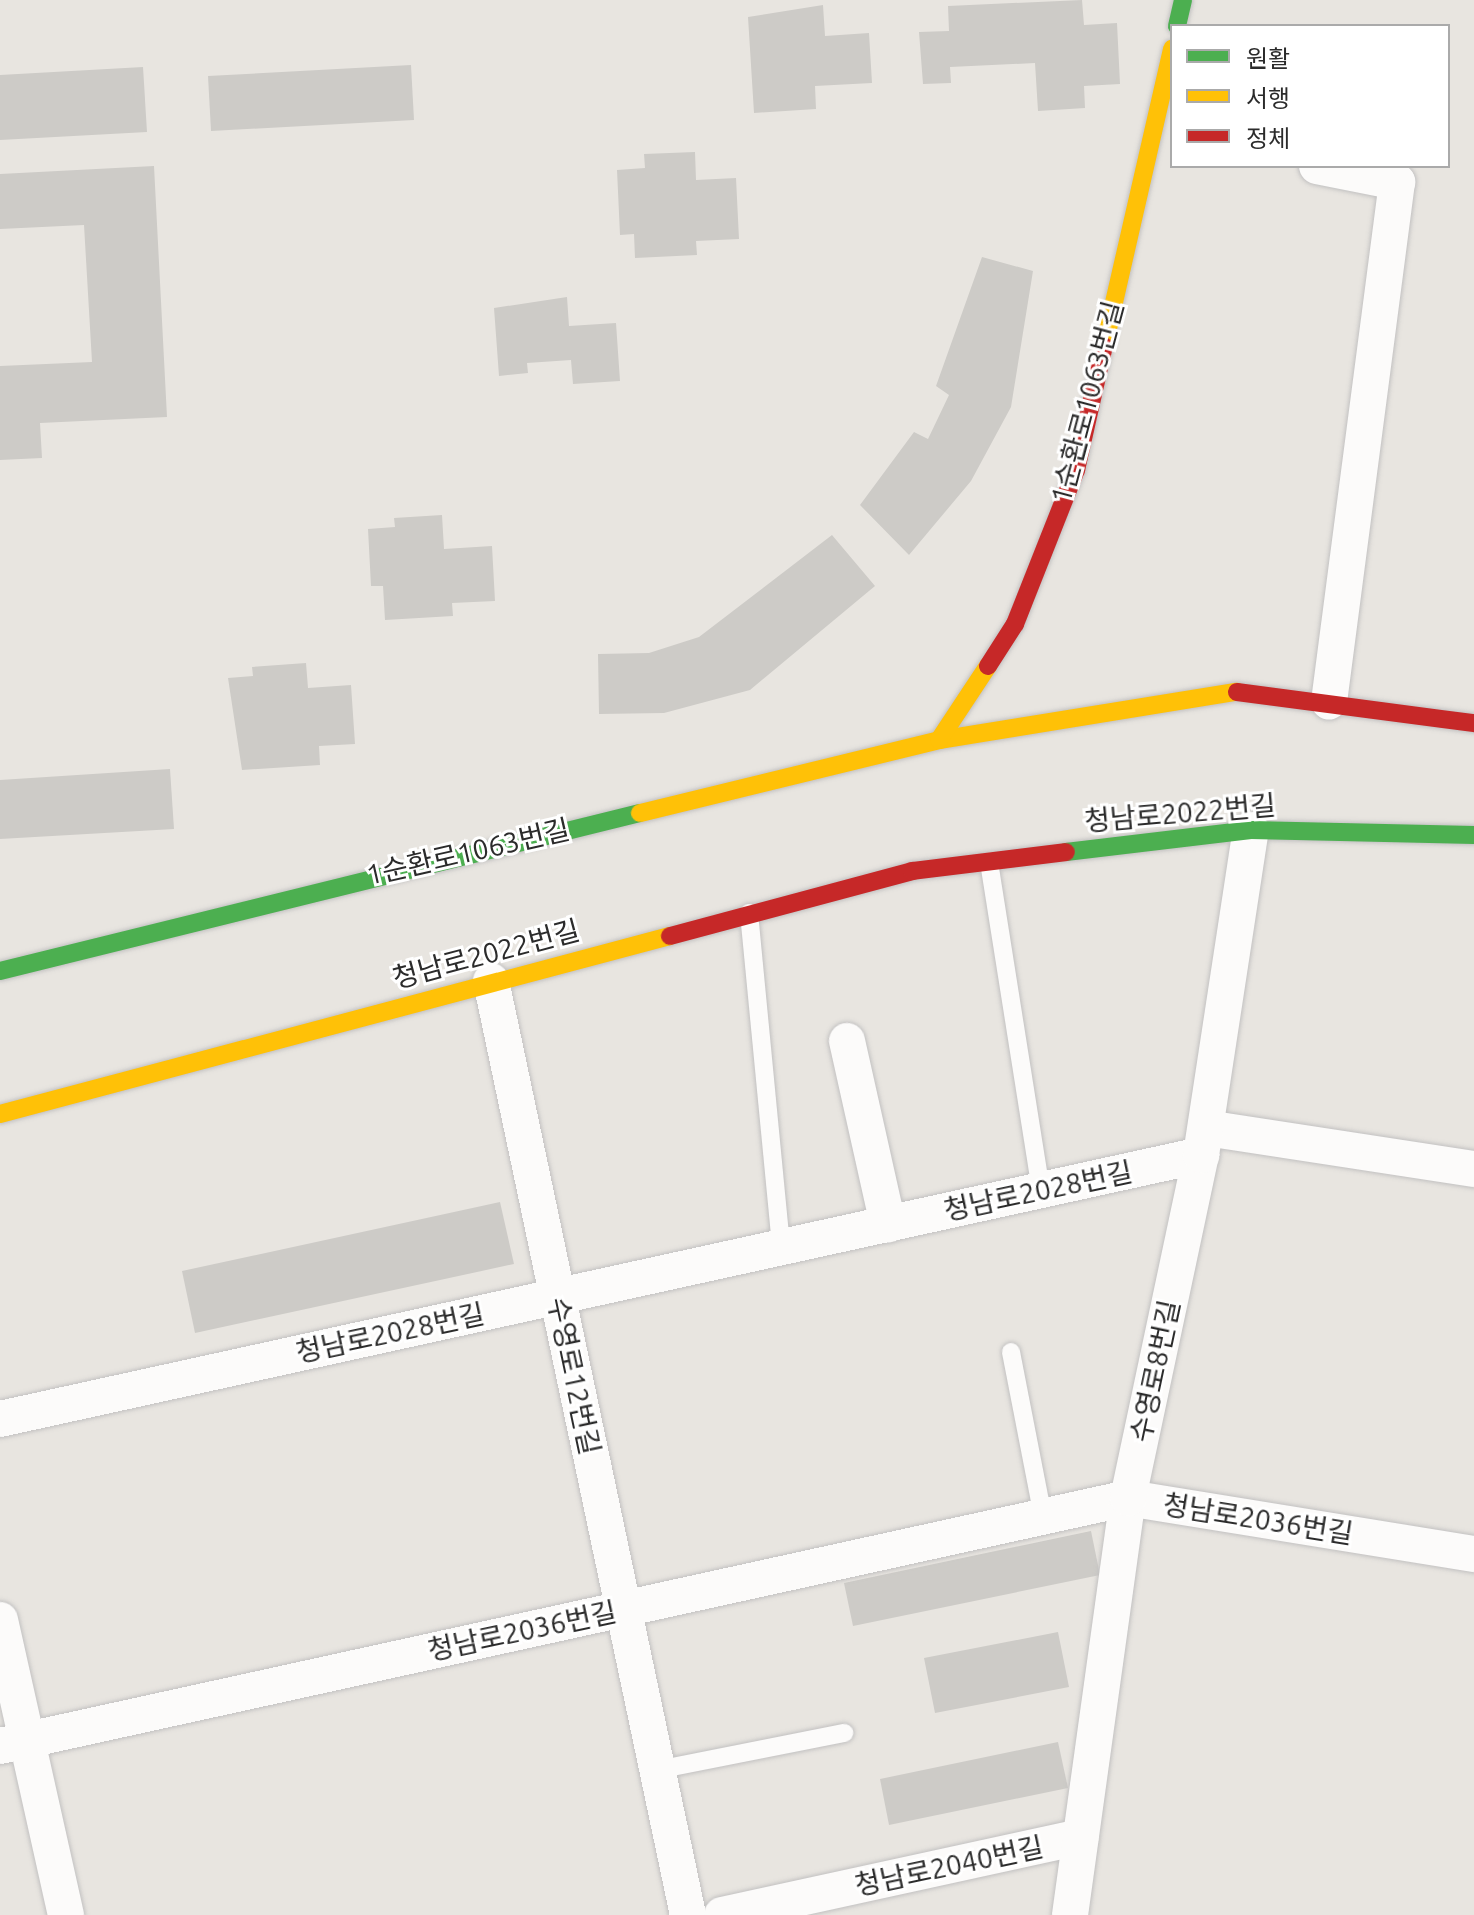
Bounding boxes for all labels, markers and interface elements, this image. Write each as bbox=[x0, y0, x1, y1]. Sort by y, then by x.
legend bbox=[1170, 24, 1450, 168]
text: 원활 bbox=[1246, 45, 1290, 72]
text: 서행 bbox=[1246, 85, 1290, 112]
text: 정체 bbox=[1246, 125, 1290, 152]
street label: 1순환로1063번길 bbox=[1044, 297, 1130, 507]
street label: 청남로2022번길 bbox=[1083, 788, 1277, 838]
street label: 1순환로1063번길 bbox=[363, 812, 573, 892]
street label: 청남로2022번길 bbox=[389, 913, 583, 995]
street label: 청남로2028번길 bbox=[941, 1155, 1135, 1227]
street label: 수영로12번길 bbox=[541, 1294, 607, 1458]
street label: 청남로2028번길 bbox=[293, 1297, 487, 1369]
street label: 수영로8번길 bbox=[1124, 1297, 1186, 1445]
street label: 청남로2036번길 bbox=[1161, 1487, 1355, 1551]
street label: 청남로2036번길 bbox=[425, 1595, 619, 1667]
street label: 청남로2040번길 bbox=[852, 1830, 1046, 1902]

